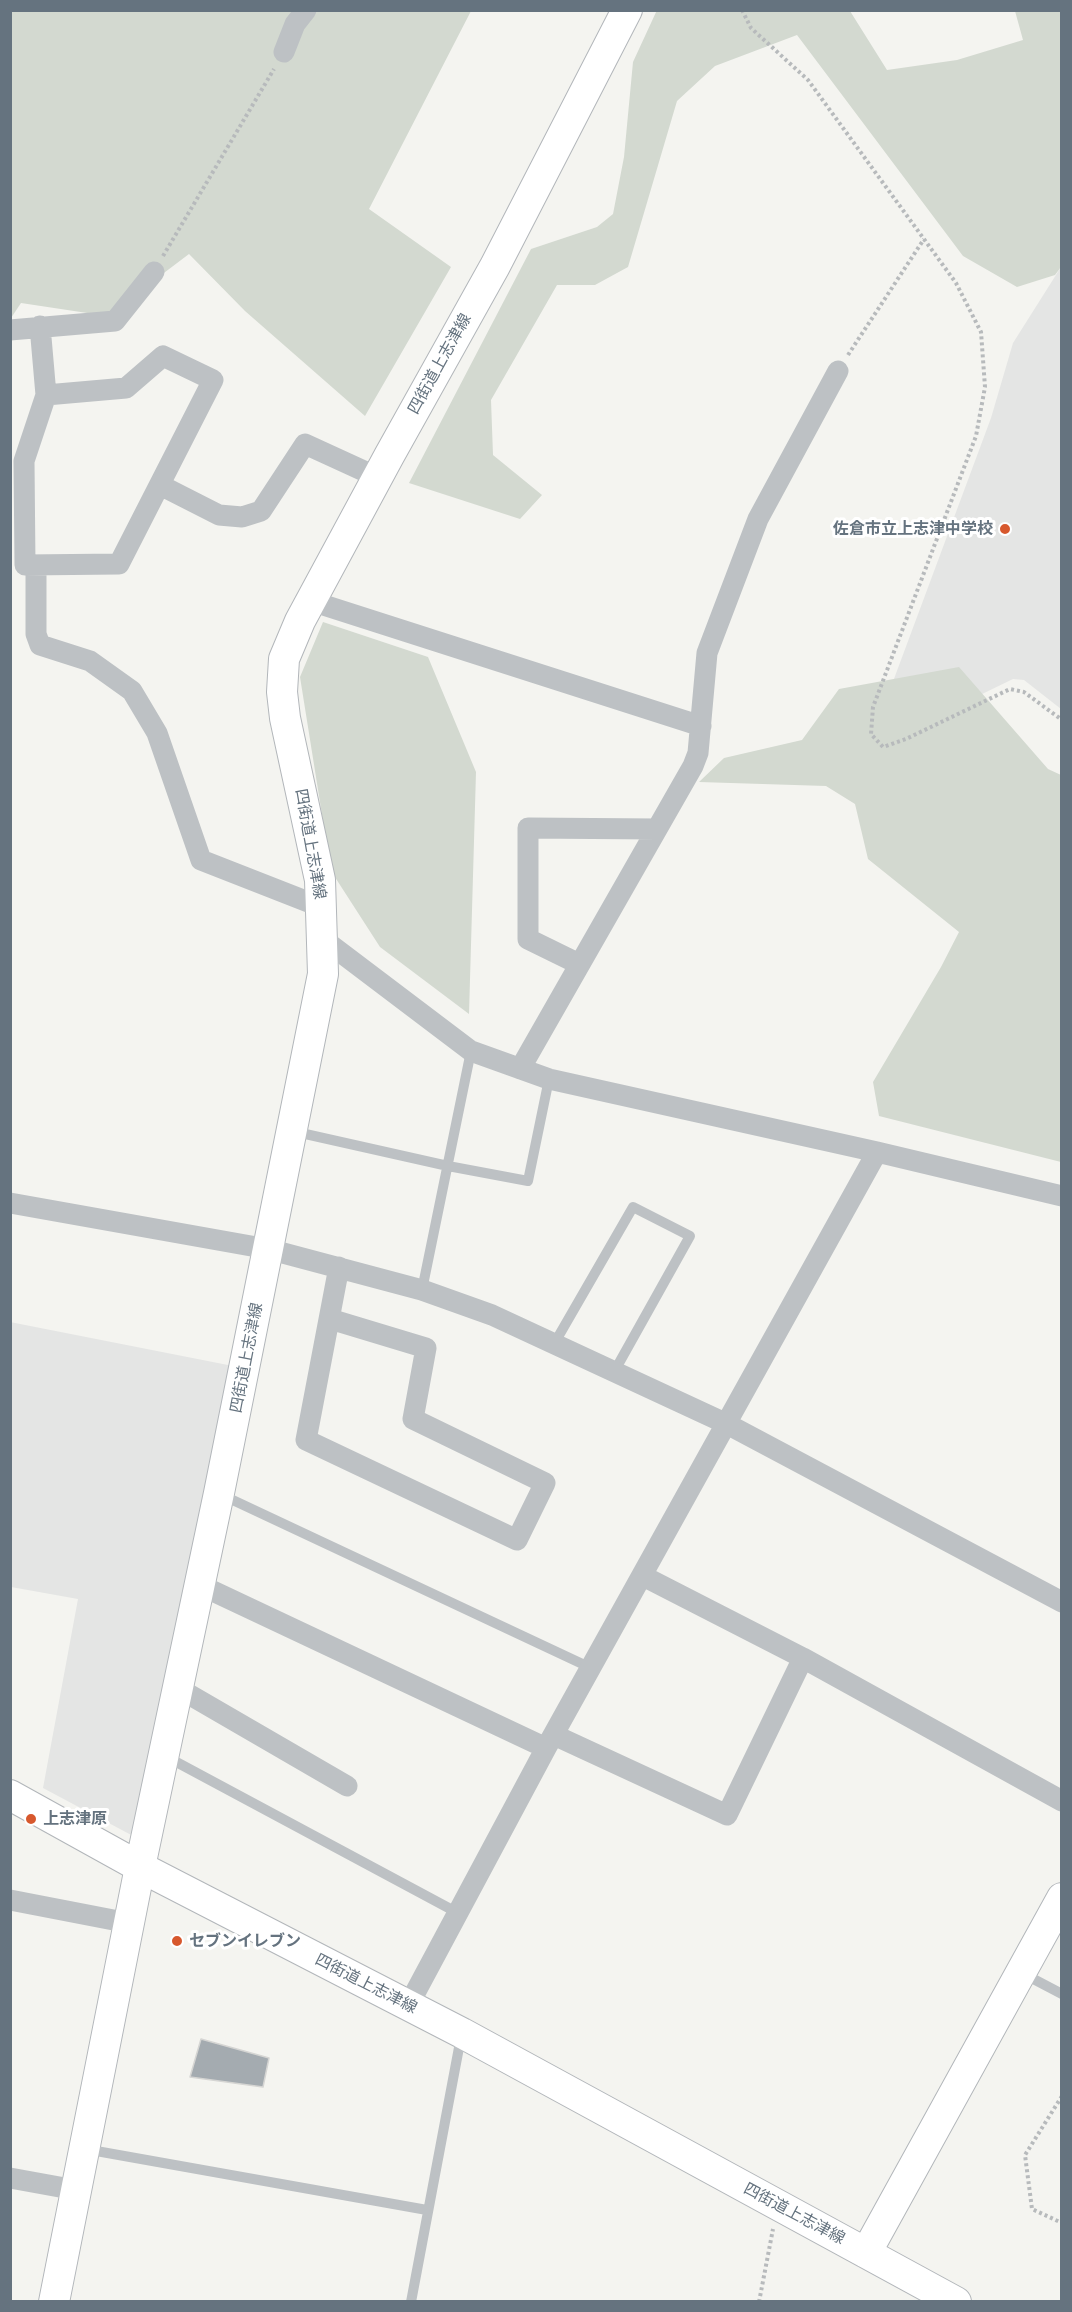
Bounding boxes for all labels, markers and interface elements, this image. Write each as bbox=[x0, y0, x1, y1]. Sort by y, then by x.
street label: 四街道上志津線 bbox=[404, 310, 476, 418]
place label: 佐倉市立上志津中学校 bbox=[833, 519, 993, 539]
marker: 佐倉市立上志津中学校 bbox=[998, 522, 1012, 536]
street label: 四街道上志津線 bbox=[291, 787, 329, 901]
street label: 四街道上志津線 bbox=[227, 1301, 267, 1415]
place label: 上志津原 bbox=[43, 1809, 107, 1829]
marker: 上志津原 bbox=[24, 1812, 38, 1826]
place label: セブンイレブン bbox=[189, 1931, 301, 1951]
marker: セブンイレブン bbox=[170, 1934, 184, 1948]
street label: 四街道上志津線 bbox=[312, 1950, 420, 2018]
street label: 四街道上志津線 bbox=[740, 2179, 848, 2249]

